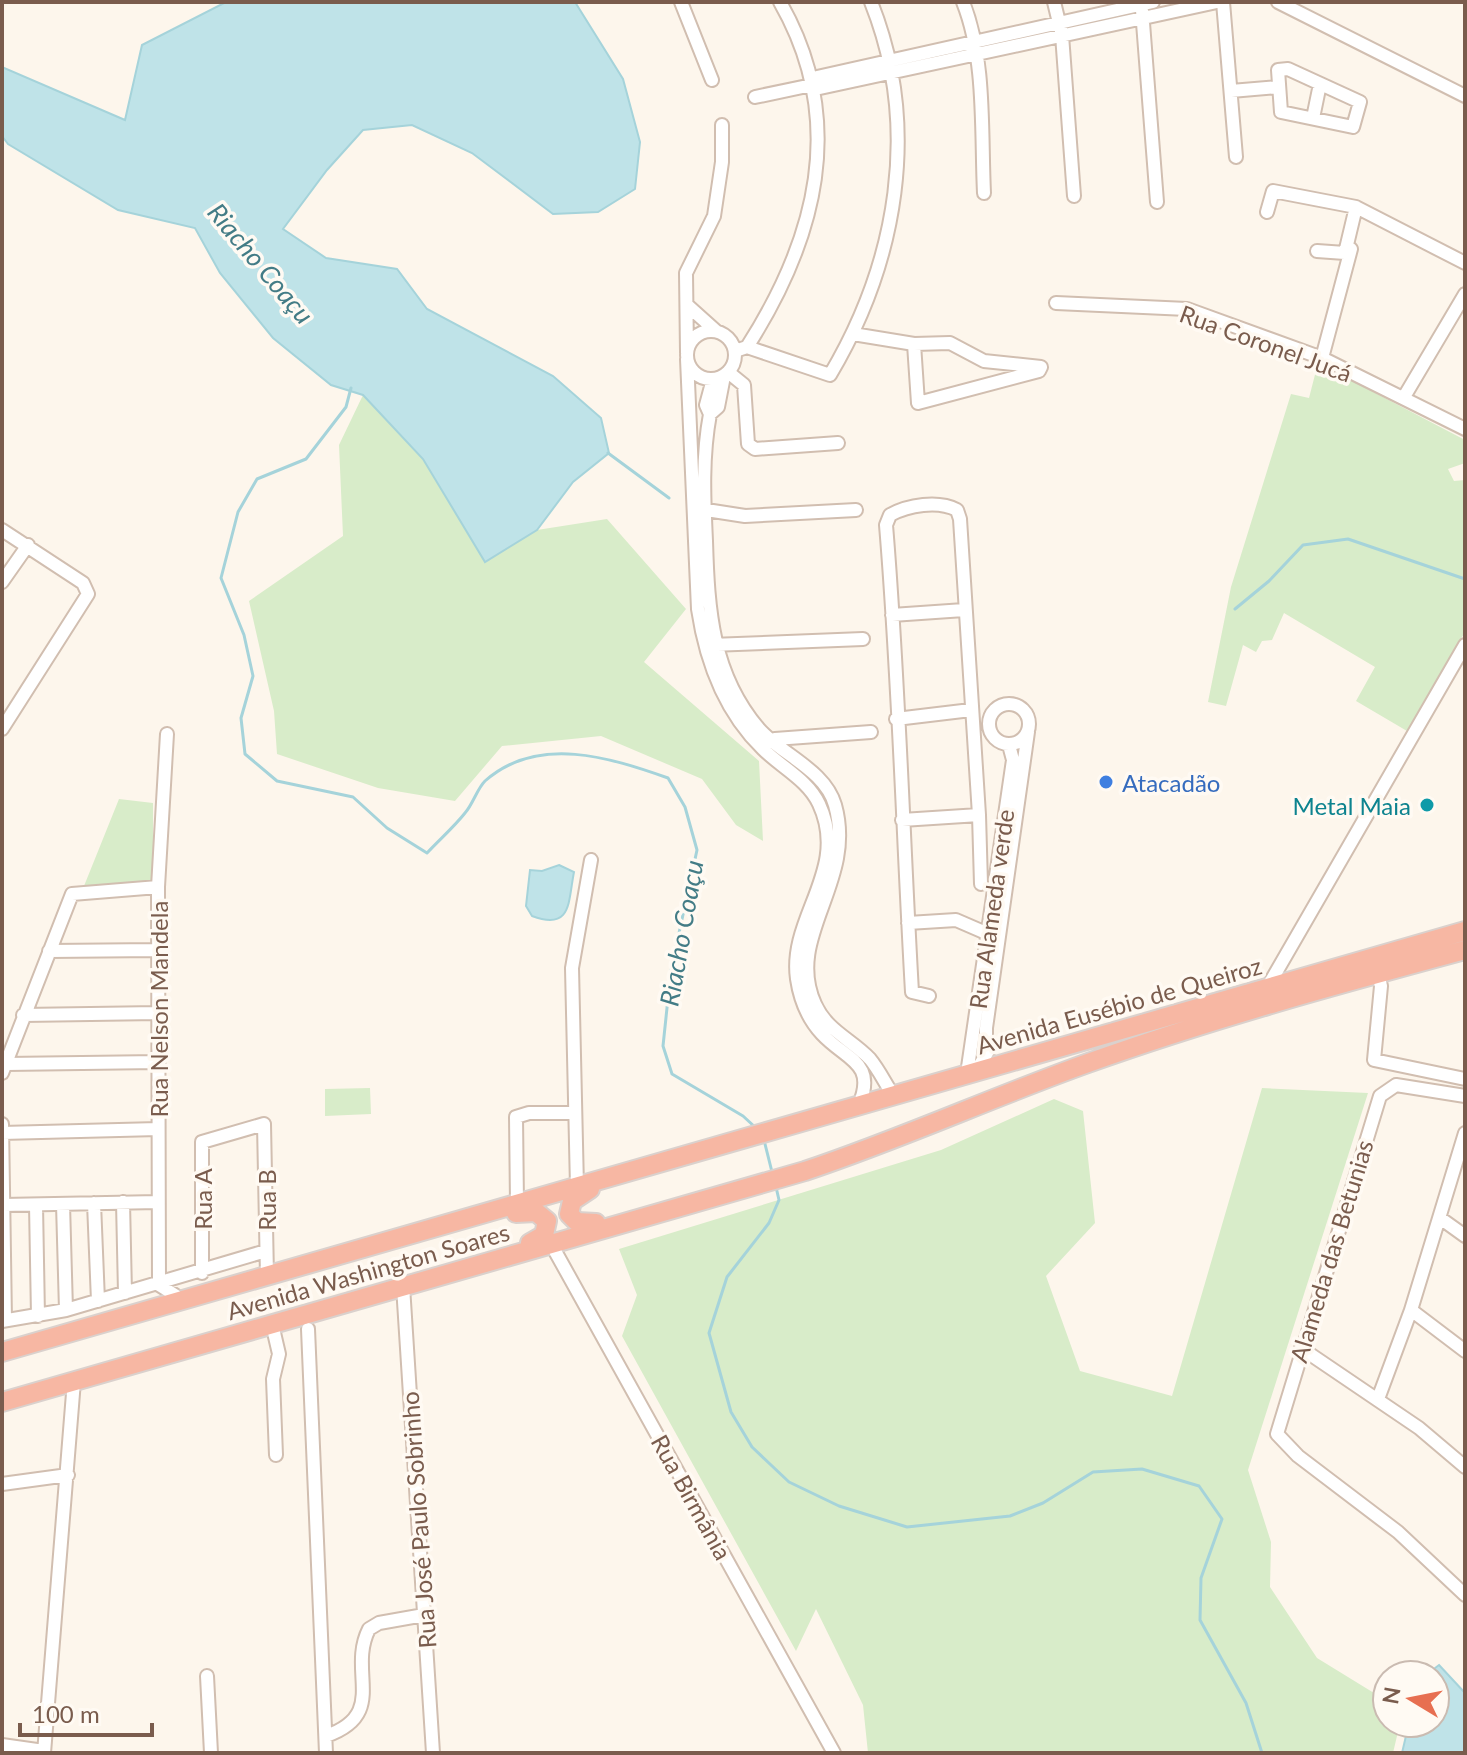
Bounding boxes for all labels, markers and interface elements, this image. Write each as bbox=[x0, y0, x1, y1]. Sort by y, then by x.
water label: Riacho Coaçu bbox=[201, 196, 321, 330]
street label: Rua Coronel Jucá bbox=[1176, 298, 1356, 388]
place label: Atacadão bbox=[1122, 768, 1220, 797]
marker: Atacadão bbox=[1097, 773, 1115, 791]
place label: Metal Maia bbox=[1293, 791, 1411, 820]
marker: Metal Maia bbox=[1418, 796, 1436, 814]
street label: Rua Alameda verde bbox=[963, 807, 1019, 1011]
water label: Riacho Coaçu bbox=[652, 858, 710, 1008]
street label: Rua Nelson Mandela bbox=[144, 901, 173, 1117]
street label: Avenida Eusébio de Queiroz bbox=[973, 950, 1265, 1060]
street label: Alameda das Betunias bbox=[1283, 1136, 1379, 1366]
street label: Rua A bbox=[188, 1168, 217, 1230]
street label: Rua B bbox=[252, 1169, 281, 1231]
street label: Avenida Washington Soares bbox=[223, 1217, 513, 1325]
street label: Rua José Paulo Sobrinho bbox=[395, 1391, 441, 1649]
street label: Rua Birmânia bbox=[646, 1429, 738, 1565]
north arrow bbox=[1371, 1659, 1451, 1739]
text: N bbox=[1376, 1685, 1406, 1706]
scale bar bbox=[20, 1687, 152, 1737]
text: 100 m bbox=[32, 1699, 100, 1728]

